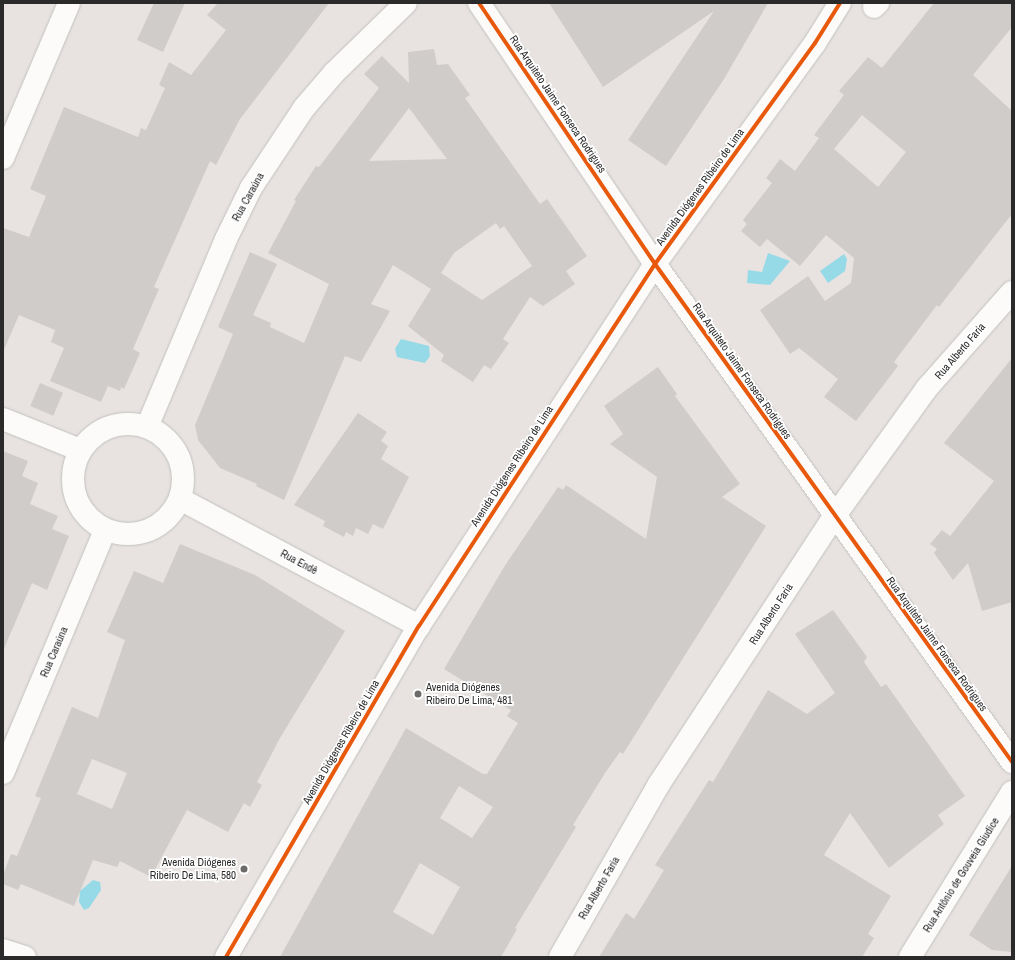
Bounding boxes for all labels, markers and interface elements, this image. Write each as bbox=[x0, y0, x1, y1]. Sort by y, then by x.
street label: Rua Arquiteto Jaime Fonseca Rodrigues bbox=[507, 33, 609, 175]
street label: Avenida Diógenes Ribeiro de Lima bbox=[653, 126, 747, 248]
street label: Rua Caraúna bbox=[229, 170, 267, 224]
street label: Rua Arquiteto Jaime Fonseca Rodrigues bbox=[690, 300, 794, 442]
street label: Rua Alberto Faria bbox=[932, 320, 988, 382]
street label: Avenida Diógenes Ribeiro de Lima bbox=[468, 403, 556, 529]
street label: Rua Endê bbox=[278, 547, 320, 577]
street label: Rua Arquiteto Jaime Fonseca Rodrigues bbox=[884, 574, 990, 714]
street label: Rua Alberto Faria bbox=[746, 581, 796, 647]
street label: Rua Caraúna bbox=[37, 625, 71, 679]
street label: Avenida Diógenes Ribeiro de Lima bbox=[300, 678, 382, 806]
place label: Avenida Diógenes Ribeiro De Lima, 481 bbox=[426, 681, 512, 707]
marker: Avenida Diógenes Ribeiro De Lima, 481 bbox=[413, 689, 423, 699]
street label: Rua Antônio de Gouveia Giudice bbox=[920, 815, 1002, 935]
street label: Rua Alberto Faria bbox=[576, 854, 622, 922]
place label: Avenida Diógenes Ribeiro De Lima, 580 bbox=[150, 856, 236, 882]
marker: Avenida Diógenes Ribeiro De Lima, 580 bbox=[239, 864, 249, 874]

